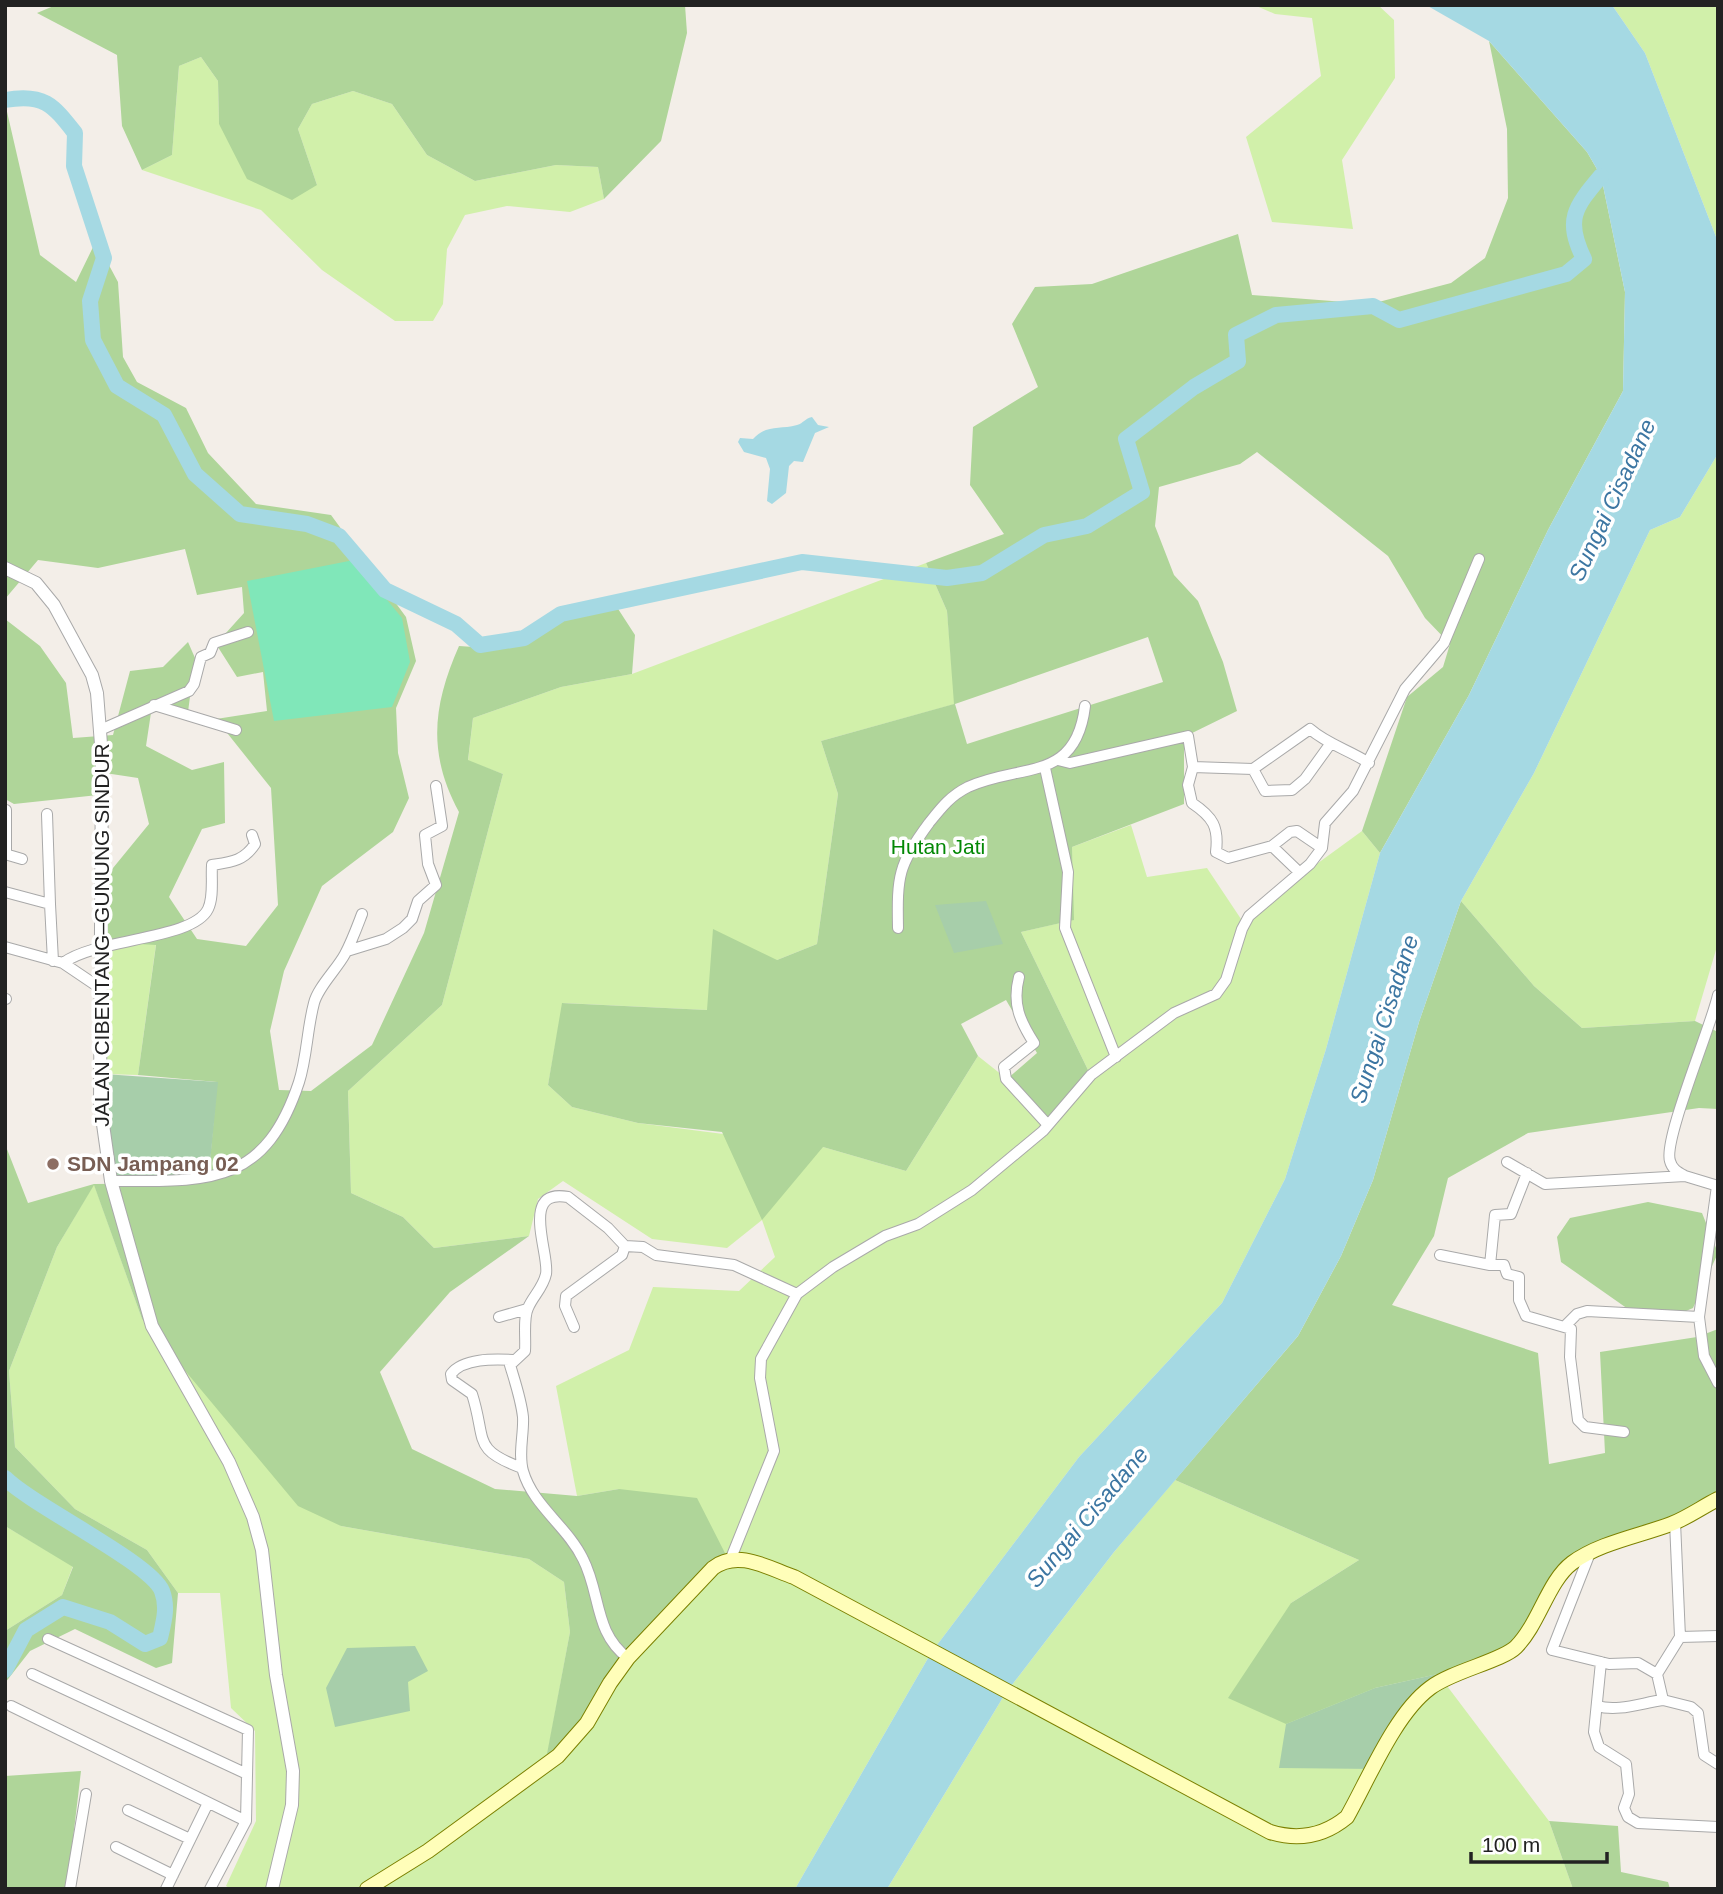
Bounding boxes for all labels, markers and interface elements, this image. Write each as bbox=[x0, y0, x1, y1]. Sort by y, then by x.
water label: Sungai Cisadane bbox=[1563, 415, 1661, 585]
street label: JALAN CIBENTANG–GUNUNG SINDUR bbox=[90, 743, 113, 1127]
park label: Hutan Jati bbox=[891, 835, 985, 858]
water label: Sungai Cisadane bbox=[1345, 932, 1423, 1106]
place label: SDN Jampang 02 bbox=[67, 1152, 239, 1175]
marker: SDN Jampang 02 bbox=[45, 1156, 61, 1172]
water label: Sungai Cisadane bbox=[1021, 1442, 1153, 1592]
scale bar bbox=[1471, 1820, 1608, 1864]
text: 100 m bbox=[1482, 1833, 1540, 1856]

